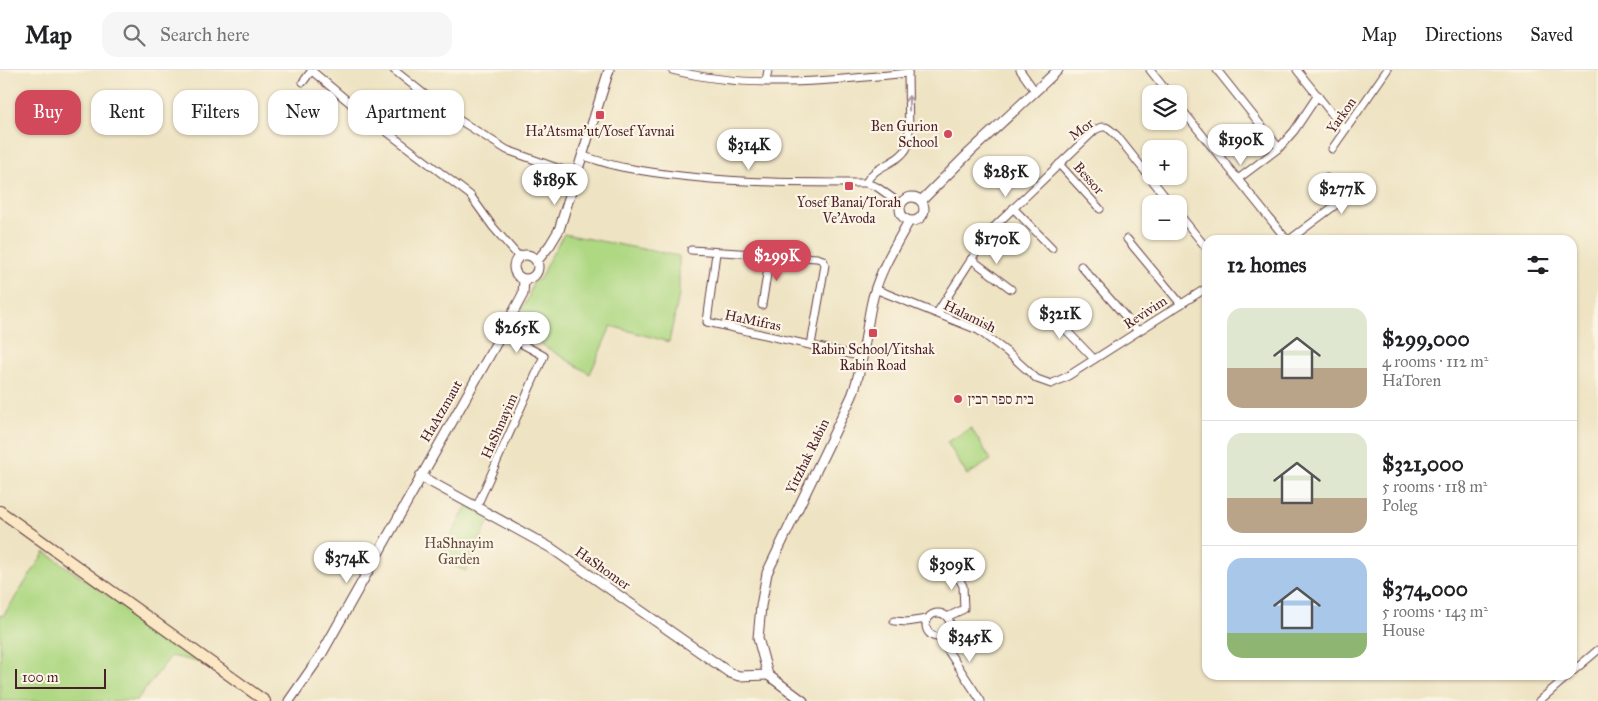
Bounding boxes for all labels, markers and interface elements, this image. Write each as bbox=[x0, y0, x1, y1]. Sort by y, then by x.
search box bbox=[102, 12, 452, 57]
text: Map bbox=[25, 20, 72, 50]
icon: search bbox=[120, 21, 148, 49]
text: Search here bbox=[160, 23, 250, 46]
text: Map bbox=[1361, 24, 1397, 46]
text: Directions bbox=[1425, 24, 1502, 46]
text: Saved bbox=[1530, 24, 1573, 46]
map controls bbox=[1142, 85, 1187, 240]
button: layers bbox=[1142, 85, 1187, 130]
chip: Buy bbox=[15, 90, 81, 135]
chip: Rent bbox=[91, 90, 163, 135]
chip: Filters bbox=[173, 90, 258, 135]
chip: New bbox=[268, 90, 338, 135]
chip: Apartment bbox=[348, 90, 464, 135]
street label: Yarkon bbox=[1323, 94, 1360, 137]
one-way arrow bbox=[904, 95, 913, 111]
marker: Ha'Atsma'ut/Yosef Yavnai bbox=[594, 109, 606, 121]
street label: Mor bbox=[1066, 114, 1098, 144]
place label: Ben Gurion School bbox=[871, 118, 938, 151]
place label: Ha'Atsma'ut/Yosef Yavnai bbox=[525, 123, 675, 140]
pin: $190K bbox=[1206, 124, 1276, 166]
pin: $314K bbox=[714, 128, 784, 171]
marker: Ben Gurion School bbox=[942, 128, 954, 140]
text: $190K bbox=[1218, 130, 1264, 149]
text: $314K bbox=[728, 135, 770, 154]
button: + bbox=[1142, 140, 1187, 185]
pin: $285K bbox=[971, 156, 1041, 198]
street label: Bessor bbox=[1070, 159, 1108, 199]
text: $285K bbox=[984, 162, 1028, 181]
pin: $189K bbox=[520, 164, 590, 206]
text: $189K bbox=[533, 170, 577, 189]
pin: $277K bbox=[1307, 172, 1377, 215]
text: $277K bbox=[1319, 179, 1365, 198]
marker: Yosef Banai/Torah Ve'Avoda bbox=[843, 180, 855, 192]
place label: Yosef Banai/Torah Ve'Avoda bbox=[797, 194, 901, 227]
button: − bbox=[1142, 195, 1187, 240]
pin: $170K bbox=[962, 222, 1032, 265]
text: $170K bbox=[974, 229, 1020, 248]
pin: $299K bbox=[742, 240, 812, 282]
text: $299K bbox=[754, 246, 800, 265]
icon: filters bbox=[1524, 251, 1552, 279]
text: 12 homes bbox=[1227, 252, 1306, 278]
street label: Revivim bbox=[1120, 292, 1170, 333]
street label: Halamish bbox=[941, 296, 999, 337]
pin: $321K bbox=[1025, 298, 1095, 340]
text: $321K bbox=[1039, 304, 1081, 323]
street label: HaMifras bbox=[723, 306, 783, 335]
pin: $265K bbox=[482, 312, 552, 354]
text: $265K bbox=[495, 318, 539, 337]
text: $299,000 bbox=[1382, 326, 1470, 352]
marker: Rabin School/Yitshak Rabin Road bbox=[867, 327, 879, 339]
icon: home bbox=[1267, 328, 1327, 388]
place label: Rabin School/Yitshak Rabin Road bbox=[811, 341, 935, 374]
text: 4 rooms · 112 m² bbox=[1382, 352, 1488, 371]
text: HaToren bbox=[1382, 371, 1441, 390]
street label: HaAtzmaut bbox=[417, 377, 466, 445]
street label: HaShnayim bbox=[478, 391, 521, 461]
place label: בית ספר רבין bbox=[968, 391, 1034, 408]
marker: בית ספר רבין bbox=[952, 393, 964, 405]
street label: Yitzhak Rabin bbox=[782, 416, 833, 496]
text: $321,000 bbox=[1382, 451, 1464, 477]
icon: home bbox=[1267, 453, 1327, 513]
text: 5 rooms · 118 m² bbox=[1382, 477, 1487, 496]
text: Poleg bbox=[1382, 496, 1417, 515]
park label: HaShnayim Garden bbox=[424, 535, 494, 568]
pin: $374K bbox=[312, 542, 382, 584]
street label: HaShomer bbox=[572, 543, 634, 594]
text: $374K bbox=[325, 548, 369, 567]
pin: $309K bbox=[917, 548, 987, 591]
text: $309K bbox=[929, 555, 975, 574]
text: $374,000 bbox=[1382, 576, 1468, 602]
icon: home bbox=[1267, 578, 1327, 638]
text: 5 rooms · 143 m² bbox=[1382, 602, 1488, 621]
pin: $345K bbox=[935, 620, 1005, 663]
text: House bbox=[1382, 621, 1425, 640]
text: $345K bbox=[948, 627, 992, 646]
scale bar bbox=[15, 666, 106, 689]
text: 100 m bbox=[22, 669, 59, 686]

